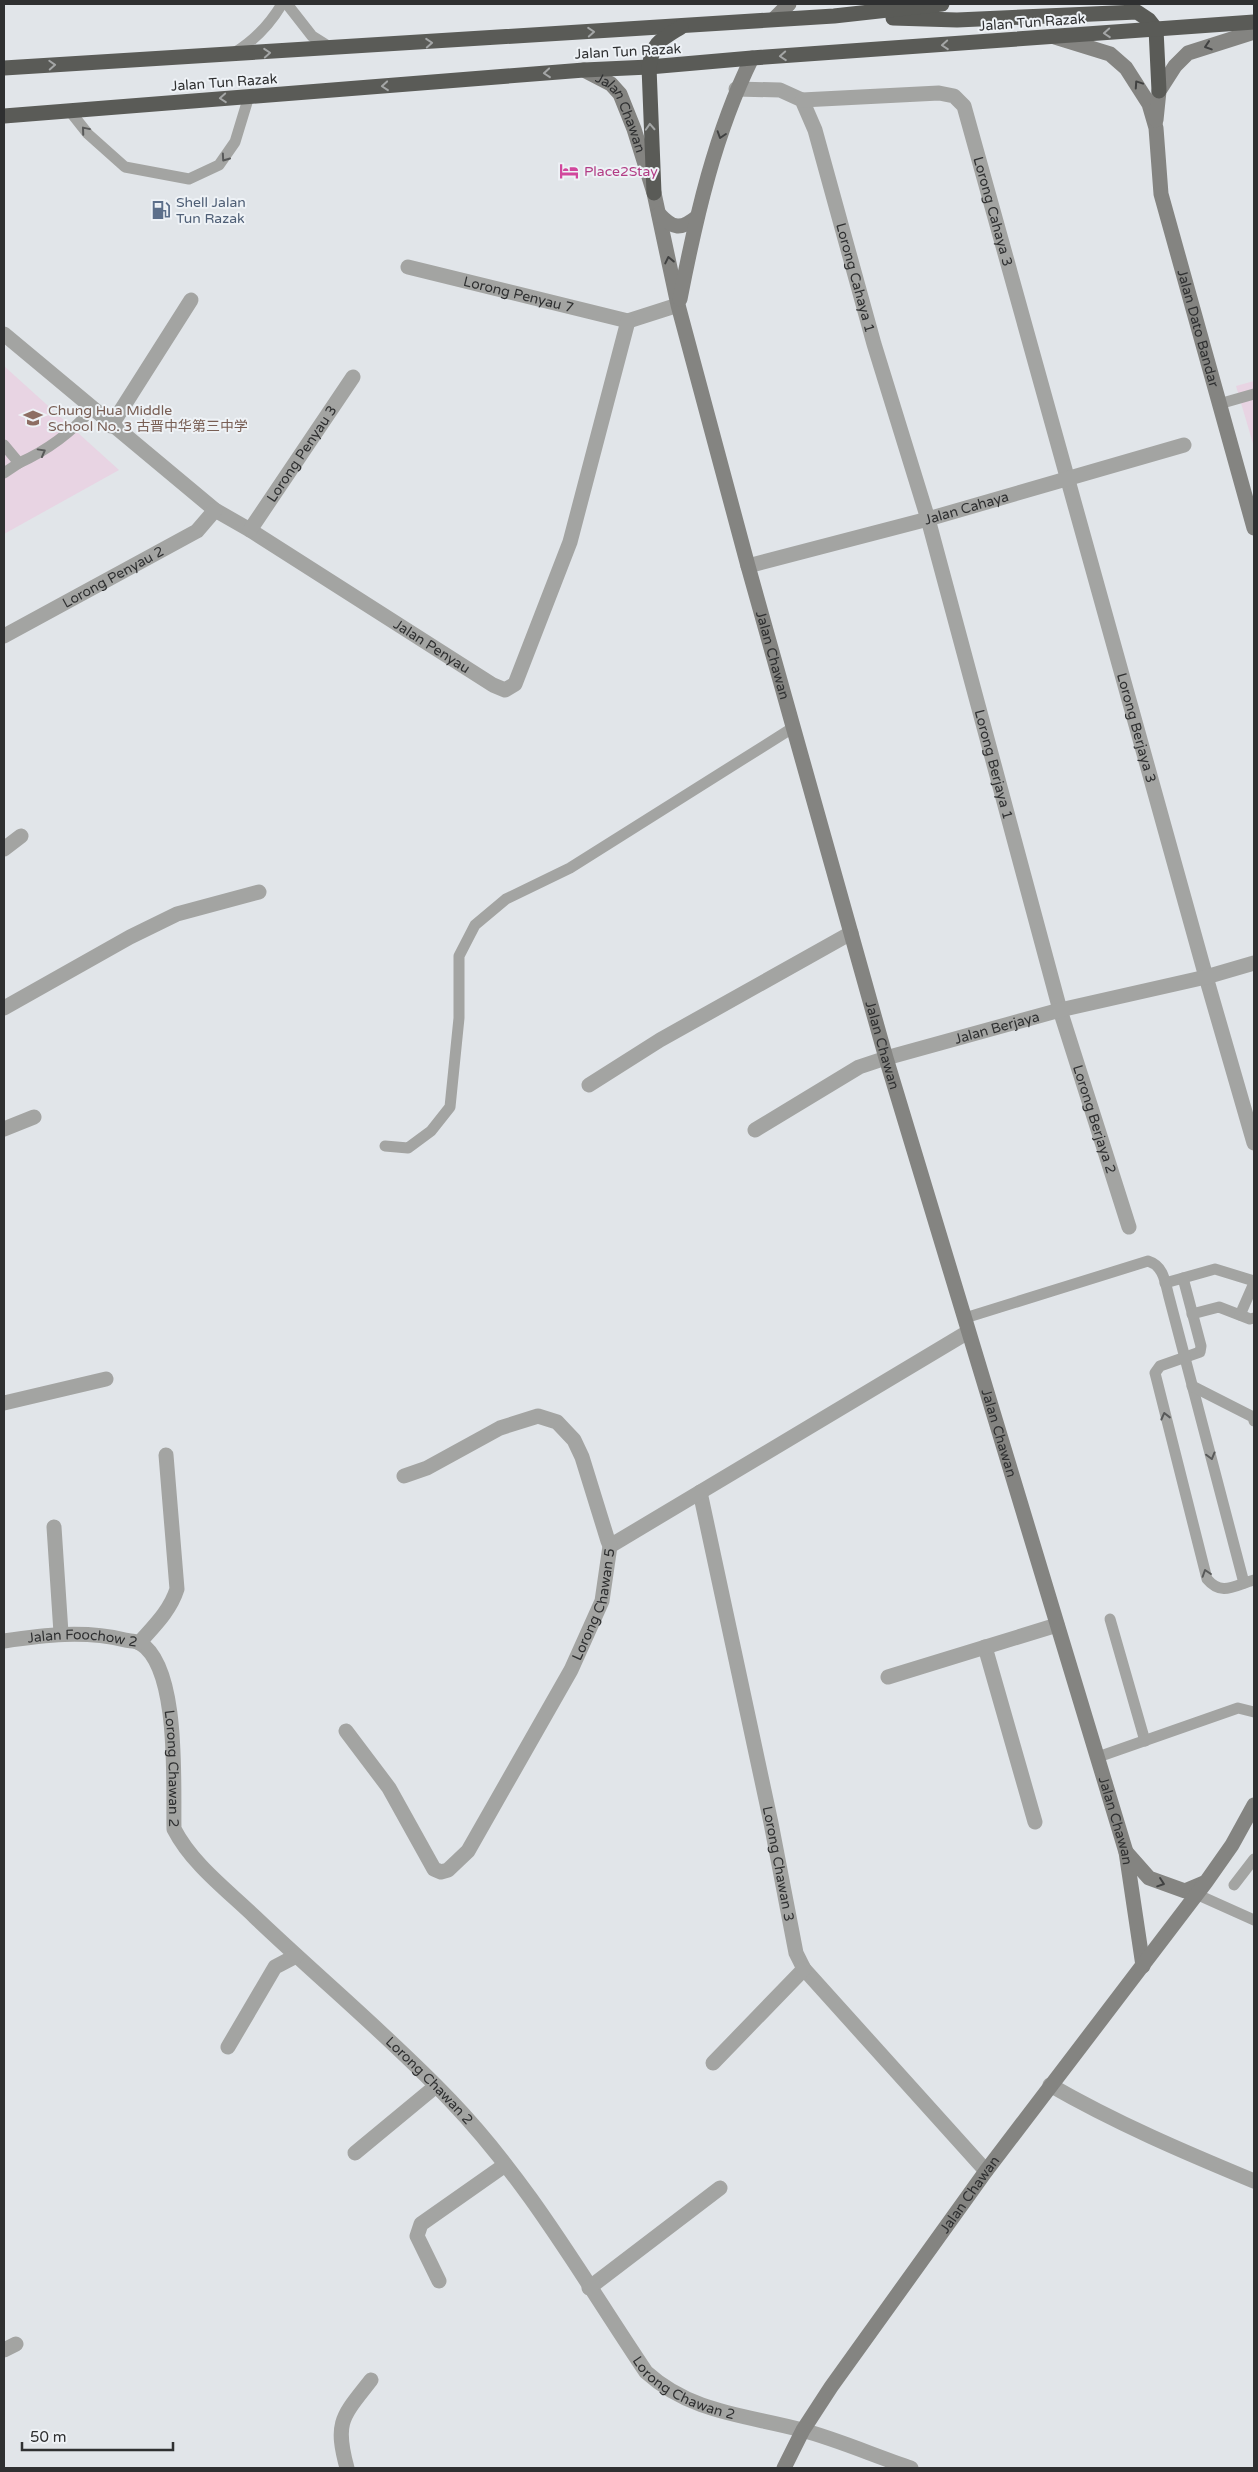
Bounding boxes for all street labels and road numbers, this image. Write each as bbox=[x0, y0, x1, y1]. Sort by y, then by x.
street label: Jalan Tun Razak bbox=[978, 10, 1086, 35]
street label: Jalan Tun Razak bbox=[574, 40, 682, 63]
street label: Jalan Chawan bbox=[593, 69, 649, 155]
street label: Jalan Tun Razak bbox=[170, 70, 278, 95]
street label: Lorong Cahaya 3 bbox=[969, 155, 1016, 268]
street label: Lorong Cahaya 1 bbox=[832, 221, 878, 334]
street label: Jalan Dato Bandar bbox=[1173, 267, 1223, 390]
street label: Lorong Penyau 7 bbox=[462, 273, 576, 316]
street label: Lorong Penyau 3 bbox=[263, 402, 340, 506]
street label: Jalan Cahaya bbox=[922, 488, 1011, 529]
street label: Lorong Penyau 2 bbox=[59, 543, 167, 612]
street label: Jalan Chawan bbox=[752, 609, 793, 702]
street label: Jalan Penyau bbox=[390, 616, 473, 677]
street label: Lorong Berjaya 3 bbox=[1113, 671, 1160, 785]
street label: Lorong Berjaya 1 bbox=[971, 708, 1016, 821]
street label: Jalan Chawan bbox=[861, 999, 903, 1092]
street label: Jalan Berjaya bbox=[952, 1008, 1041, 1048]
street label: Lorong Berjaya 2 bbox=[1069, 1063, 1120, 1176]
street label: Jalan Chawan bbox=[977, 1387, 1020, 1479]
street label: Lorong Chawan 5 bbox=[568, 1547, 619, 1663]
street label: Jalan Foochow 2 bbox=[26, 1626, 139, 1651]
street label: Lorong Chawan 2 bbox=[161, 1709, 182, 1827]
street label: Jalan Chawan bbox=[1095, 1775, 1136, 1866]
street label: Lorong Chawan 3 bbox=[759, 1805, 798, 1923]
street label: Lorong Chawan 2 bbox=[382, 2033, 477, 2128]
street label: Jalan Chawan bbox=[936, 2153, 1003, 2237]
street label: Lorong Chawan 2 bbox=[629, 2353, 737, 2423]

